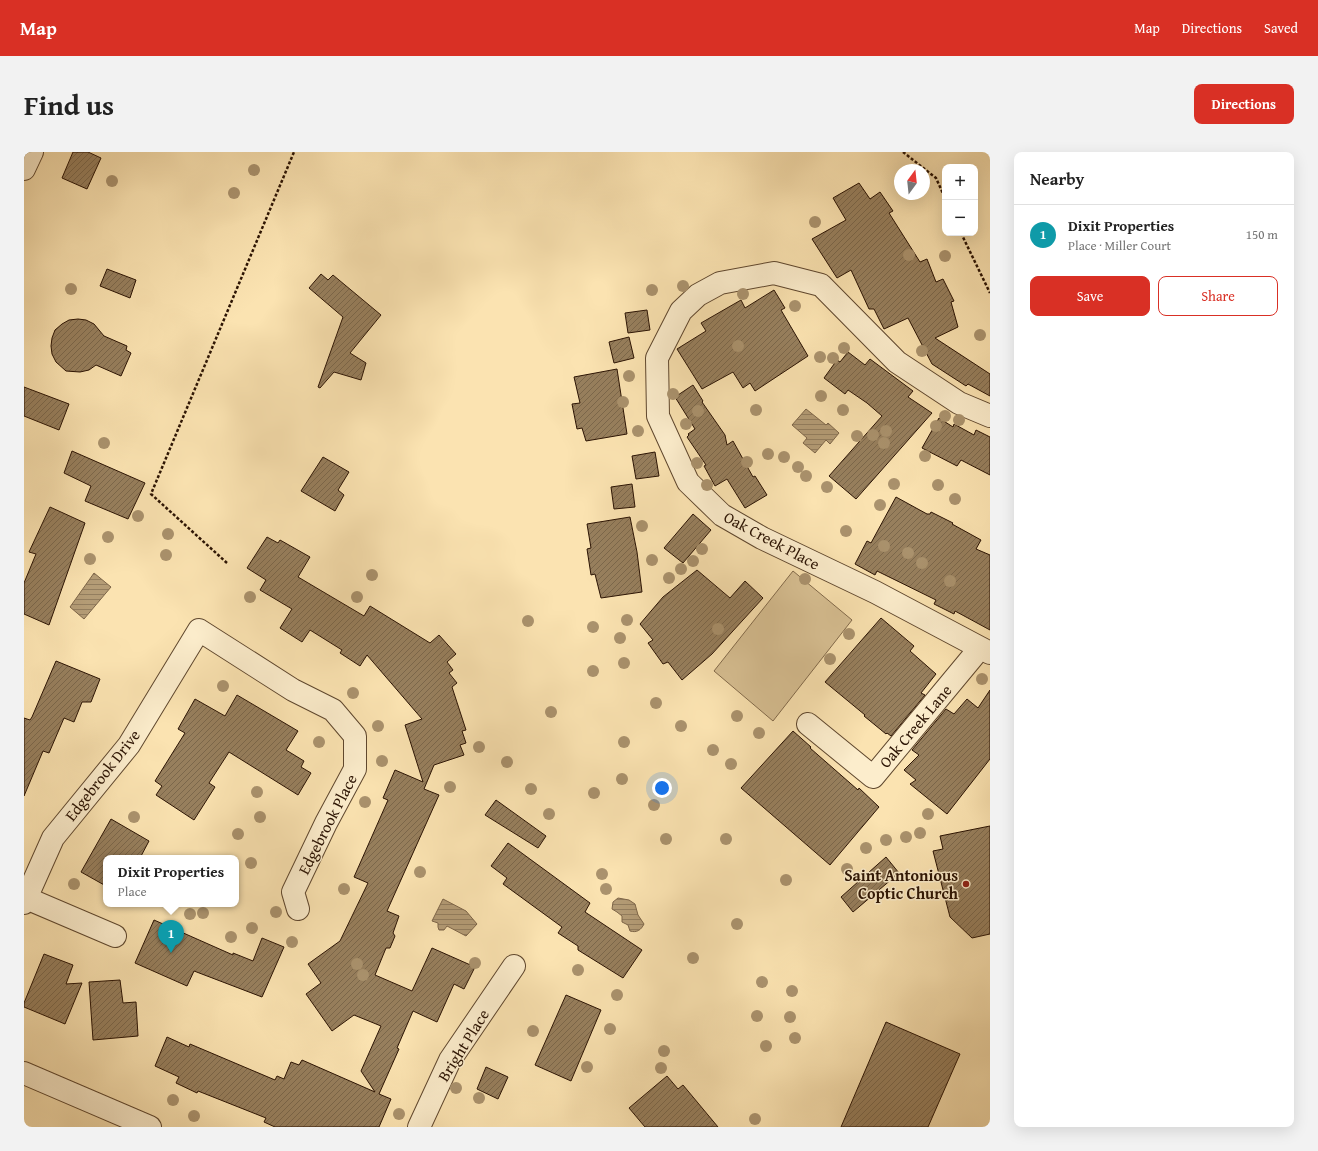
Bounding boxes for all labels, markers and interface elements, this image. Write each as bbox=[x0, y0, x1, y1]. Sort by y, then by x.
text: Map bbox=[20, 14, 57, 42]
text: Map bbox=[1134, 18, 1160, 38]
text: Directions bbox=[1182, 18, 1242, 38]
text: Saved bbox=[1264, 18, 1298, 38]
text: Find us bbox=[24, 84, 114, 125]
button: Directions bbox=[1194, 84, 1294, 124]
north arrow bbox=[894, 164, 930, 200]
map controls bbox=[942, 164, 978, 236]
button: + bbox=[942, 164, 978, 200]
text: Nearby bbox=[1030, 166, 1084, 191]
button: − bbox=[942, 200, 978, 236]
text: Dixit Properties bbox=[1068, 215, 1174, 236]
text: 1 bbox=[1040, 225, 1046, 244]
text: 150 m bbox=[1246, 225, 1278, 244]
text: Place · Miller Court bbox=[1068, 236, 1171, 255]
button: Save bbox=[1030, 276, 1150, 316]
button: Share bbox=[1158, 276, 1278, 316]
street label: Oak Creek Place bbox=[720, 505, 824, 575]
street label: Oak Creek Lane bbox=[873, 679, 957, 773]
street label: Edgebrook Drive bbox=[58, 724, 146, 826]
street label: Edgebrook Place bbox=[291, 770, 363, 878]
your location bbox=[652, 778, 672, 798]
popup bbox=[103, 855, 239, 907]
text: Dixit Properties bbox=[118, 861, 224, 882]
place label: Saint Antonious Coptic Church bbox=[844, 863, 959, 905]
marker: Saint Antonious Coptic Church bbox=[961, 879, 971, 889]
text: Place bbox=[118, 882, 147, 901]
pin: 1 bbox=[158, 920, 184, 953]
street label: Bright Place bbox=[431, 1004, 495, 1086]

